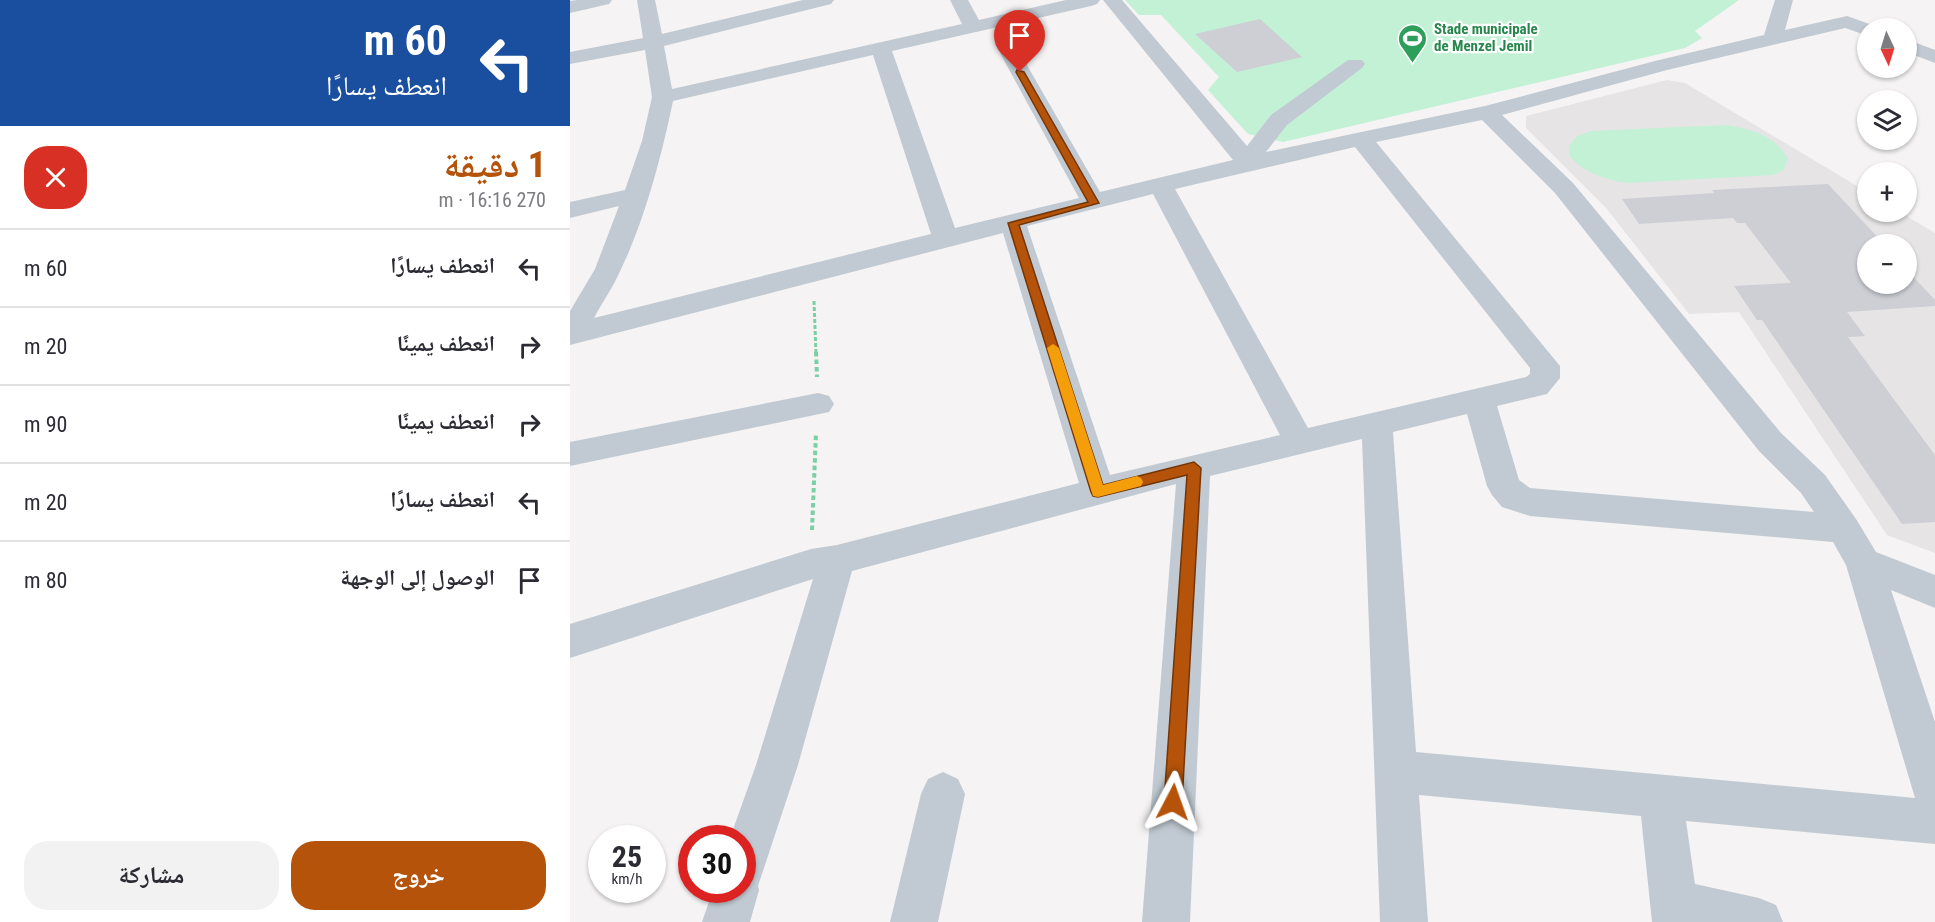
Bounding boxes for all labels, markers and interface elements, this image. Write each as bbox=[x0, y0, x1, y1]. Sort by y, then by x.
pin bbox=[994, 10, 1045, 72]
text: 60 m bbox=[364, 16, 447, 65]
north arrow bbox=[1857, 18, 1917, 78]
map controls bbox=[1857, 18, 1917, 294]
icon: arrive bbox=[1003, 19, 1036, 52]
place label: Stade municipale de Menzel Jemil bbox=[1434, 20, 1538, 55]
sports icon: Stade municipale de Menzel Jemil bbox=[1397, 22, 1429, 64]
icon: left bbox=[468, 24, 546, 102]
text: انعطف يسارًا bbox=[326, 70, 447, 102]
button: layers bbox=[1857, 90, 1917, 150]
text: 1 دقيقة bbox=[444, 144, 546, 186]
button: close bbox=[24, 146, 87, 209]
button: + bbox=[1857, 162, 1917, 222]
text: 270 m · 16:16 bbox=[439, 188, 546, 212]
button: − bbox=[1857, 234, 1917, 294]
icon: left bbox=[513, 252, 546, 285]
text: انعطف يسارًا bbox=[390, 253, 495, 278]
text: 60 m bbox=[24, 256, 67, 281]
icon: right bbox=[513, 330, 546, 363]
text: انعطف يمينًا bbox=[397, 331, 495, 356]
text: 20 m bbox=[24, 334, 67, 359]
icon: right bbox=[513, 408, 546, 441]
text: انعطف يمينًا bbox=[397, 409, 495, 434]
text: 90 m bbox=[24, 412, 67, 437]
icon: left bbox=[513, 486, 546, 519]
text: انعطف يسارًا bbox=[390, 487, 495, 512]
text: 20 m bbox=[24, 490, 67, 515]
icon: arrive bbox=[513, 564, 546, 597]
text: الوصول إلى الوجهة bbox=[340, 565, 495, 590]
text: 80 m bbox=[24, 568, 67, 593]
position arrow bbox=[1141, 770, 1205, 834]
speed limit sign: 30 bbox=[678, 825, 756, 903]
text: 25 bbox=[612, 839, 642, 874]
button: مشاركة bbox=[24, 841, 279, 910]
button: خروج bbox=[291, 841, 546, 910]
text: km/h bbox=[612, 870, 642, 888]

